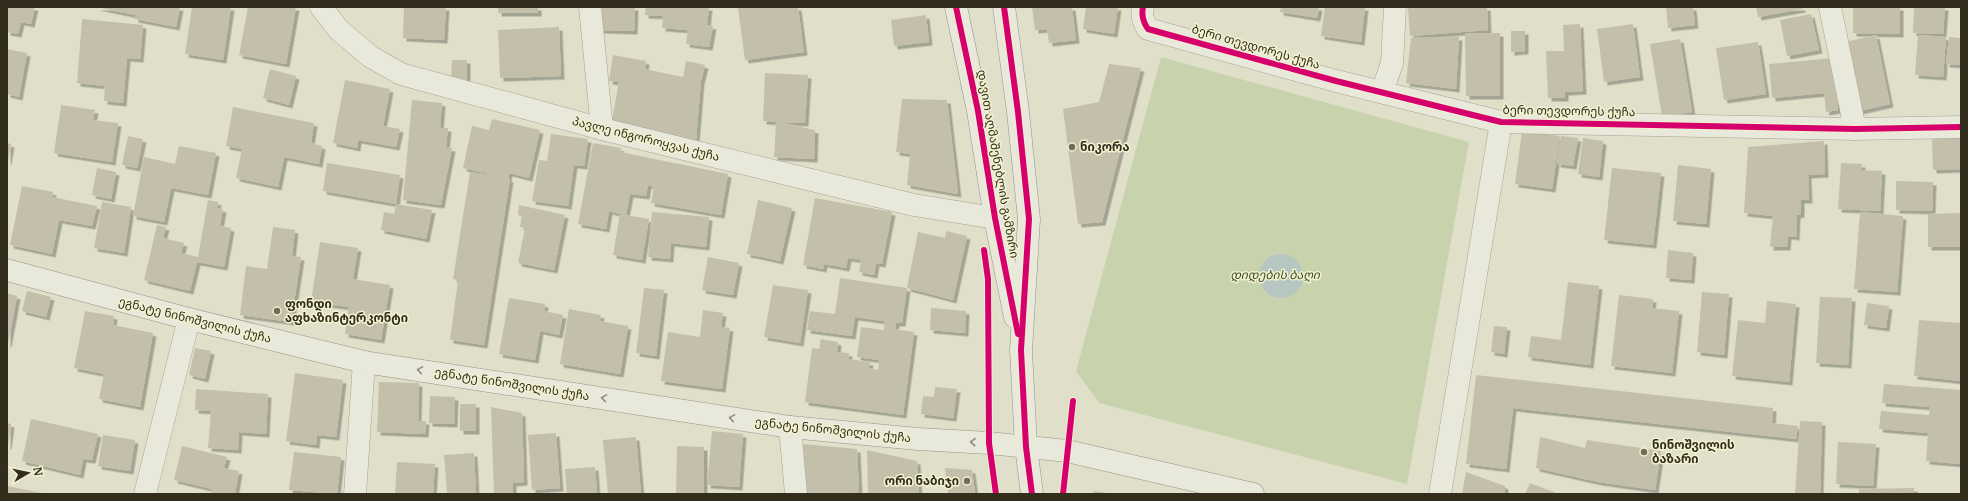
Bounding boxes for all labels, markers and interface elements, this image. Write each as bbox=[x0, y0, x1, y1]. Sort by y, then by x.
street label: ბერი თევდორეს ქუჩა bbox=[1190, 21, 1322, 73]
street label: დავით აღმაშენებლის გამზირი bbox=[974, 68, 1023, 260]
street label: ბერი თევდორეს ქუჩა bbox=[1503, 102, 1635, 120]
street label: პავლე ინგოროყვას ქუჩა bbox=[571, 113, 721, 165]
place label: ნიკორა bbox=[1080, 139, 1129, 154]
marker: ნიკორა bbox=[1067, 142, 1077, 152]
park label: დიდების ბაღი bbox=[1230, 267, 1321, 282]
street label: ეგნატე ნინოშვილის ქუჩა bbox=[117, 293, 273, 347]
place label: ფონდი აფხაზინტერკონტი bbox=[285, 296, 408, 325]
marker: ფონდი აფხაზინტერკონტი bbox=[272, 306, 282, 316]
street label: ეგნატე ნინოშვილის ქუჩა bbox=[433, 364, 591, 404]
one-way arrow bbox=[417, 366, 423, 375]
one-way arrow bbox=[601, 394, 607, 403]
one-way arrow bbox=[729, 414, 735, 423]
street label: ეგნატე ნინოშვილის ქუჩა bbox=[754, 414, 912, 446]
place label: ნინოშვილის ბაზარი bbox=[1652, 437, 1735, 466]
one-way arrow bbox=[970, 438, 976, 446]
marker: ნინოშვილის ბაზარი bbox=[1639, 447, 1649, 457]
north arrow bbox=[8, 453, 48, 493]
text: N bbox=[30, 466, 46, 477]
place label: ორი ნაბიჯი bbox=[885, 473, 959, 488]
marker: ორი ნაბიჯი bbox=[962, 476, 972, 486]

